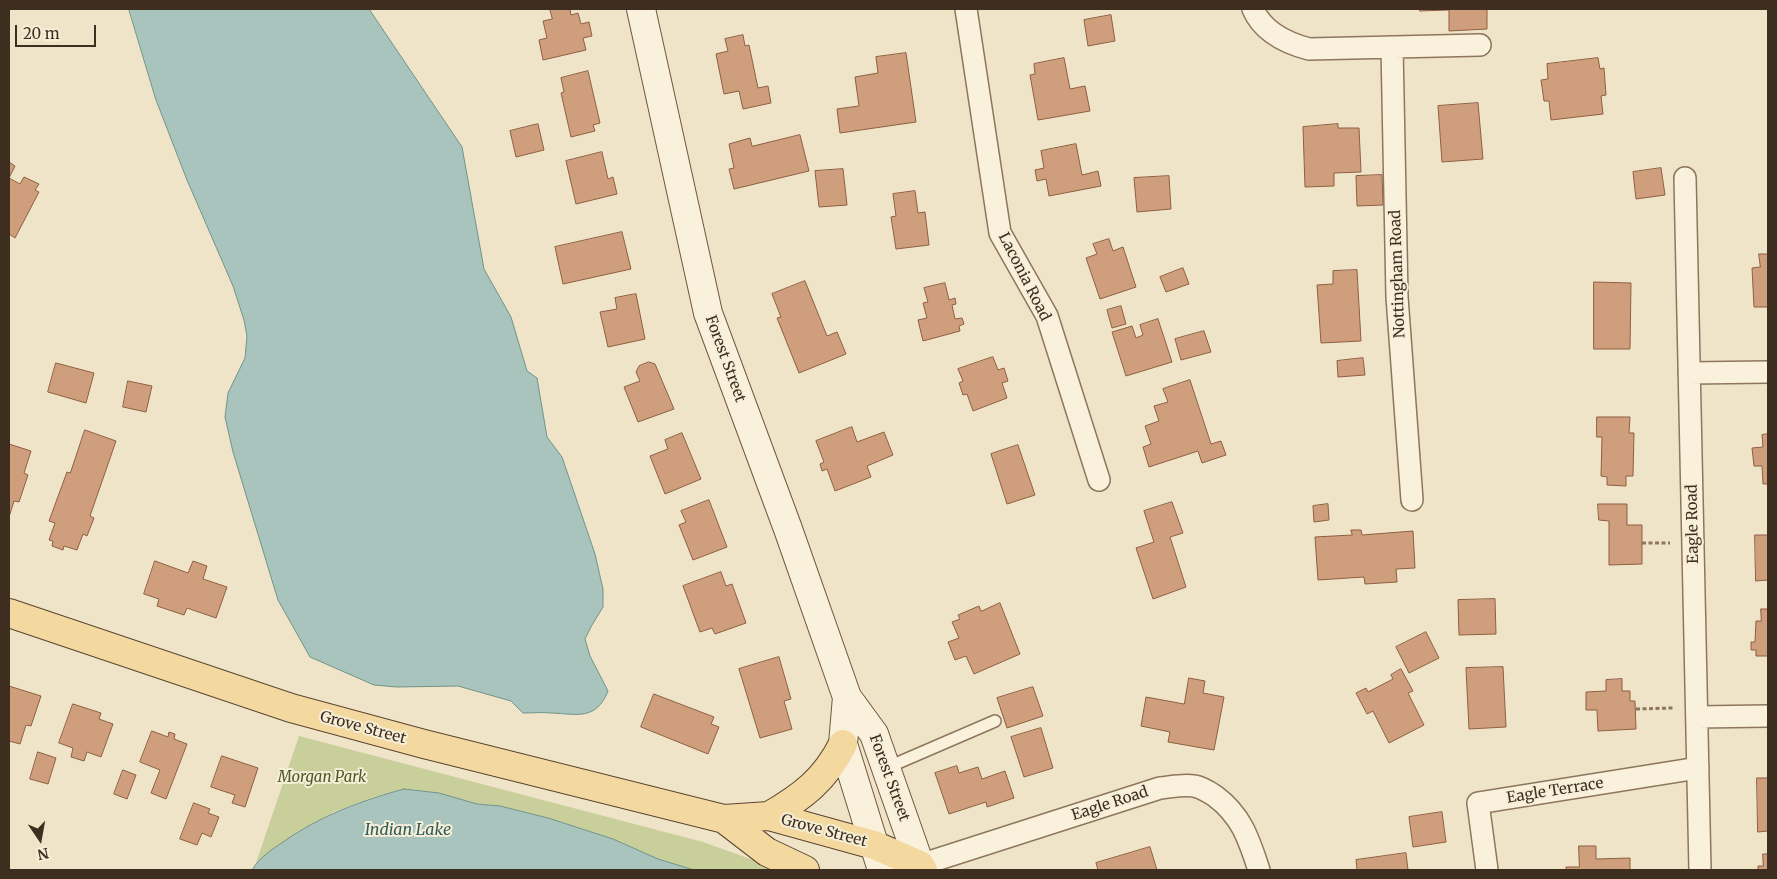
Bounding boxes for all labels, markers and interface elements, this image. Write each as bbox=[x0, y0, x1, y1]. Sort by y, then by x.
scale bar bbox=[18, 15, 99, 47]
text: 20 m bbox=[23, 24, 60, 43]
street label: Nottingham Road bbox=[1387, 209, 1409, 339]
street label: Laconia Road bbox=[994, 230, 1054, 324]
street label: Forest Street bbox=[701, 313, 749, 405]
street label: Eagle Road bbox=[1683, 484, 1703, 564]
street label: Grove Street bbox=[318, 708, 408, 748]
street label: Forest Street bbox=[865, 732, 913, 824]
park label: Morgan Park bbox=[278, 769, 366, 787]
street label: Eagle Terrace bbox=[1505, 774, 1605, 808]
street label: Eagle Road bbox=[1069, 783, 1151, 825]
street label: Grove Street bbox=[779, 811, 869, 851]
north arrow bbox=[15, 814, 65, 864]
water label: Indian Lake bbox=[365, 820, 451, 840]
text: N bbox=[36, 844, 50, 864]

